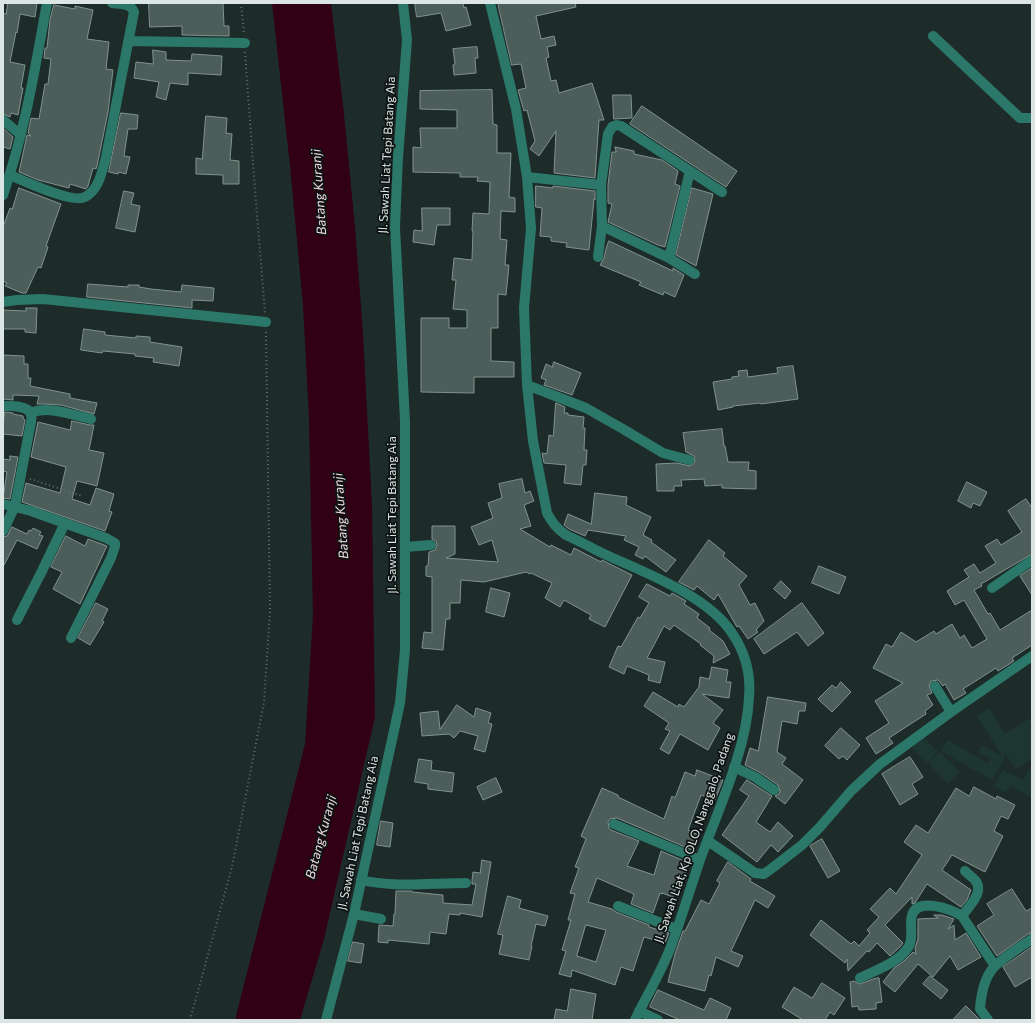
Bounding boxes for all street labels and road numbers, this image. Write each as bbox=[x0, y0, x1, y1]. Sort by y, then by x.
street label: Jl. Sawah Liat Tepi Batang Aia bbox=[376, 76, 398, 234]
street label: Jl. Sawah Liat Tepi Batang Aia bbox=[385, 436, 399, 594]
street label: Jl. Sawah Liat, Kp OLO, Nanggalo, Padang bbox=[651, 731, 737, 945]
street label: Jl. Sawah Liat Tepi Batang Aia bbox=[335, 755, 381, 911]

